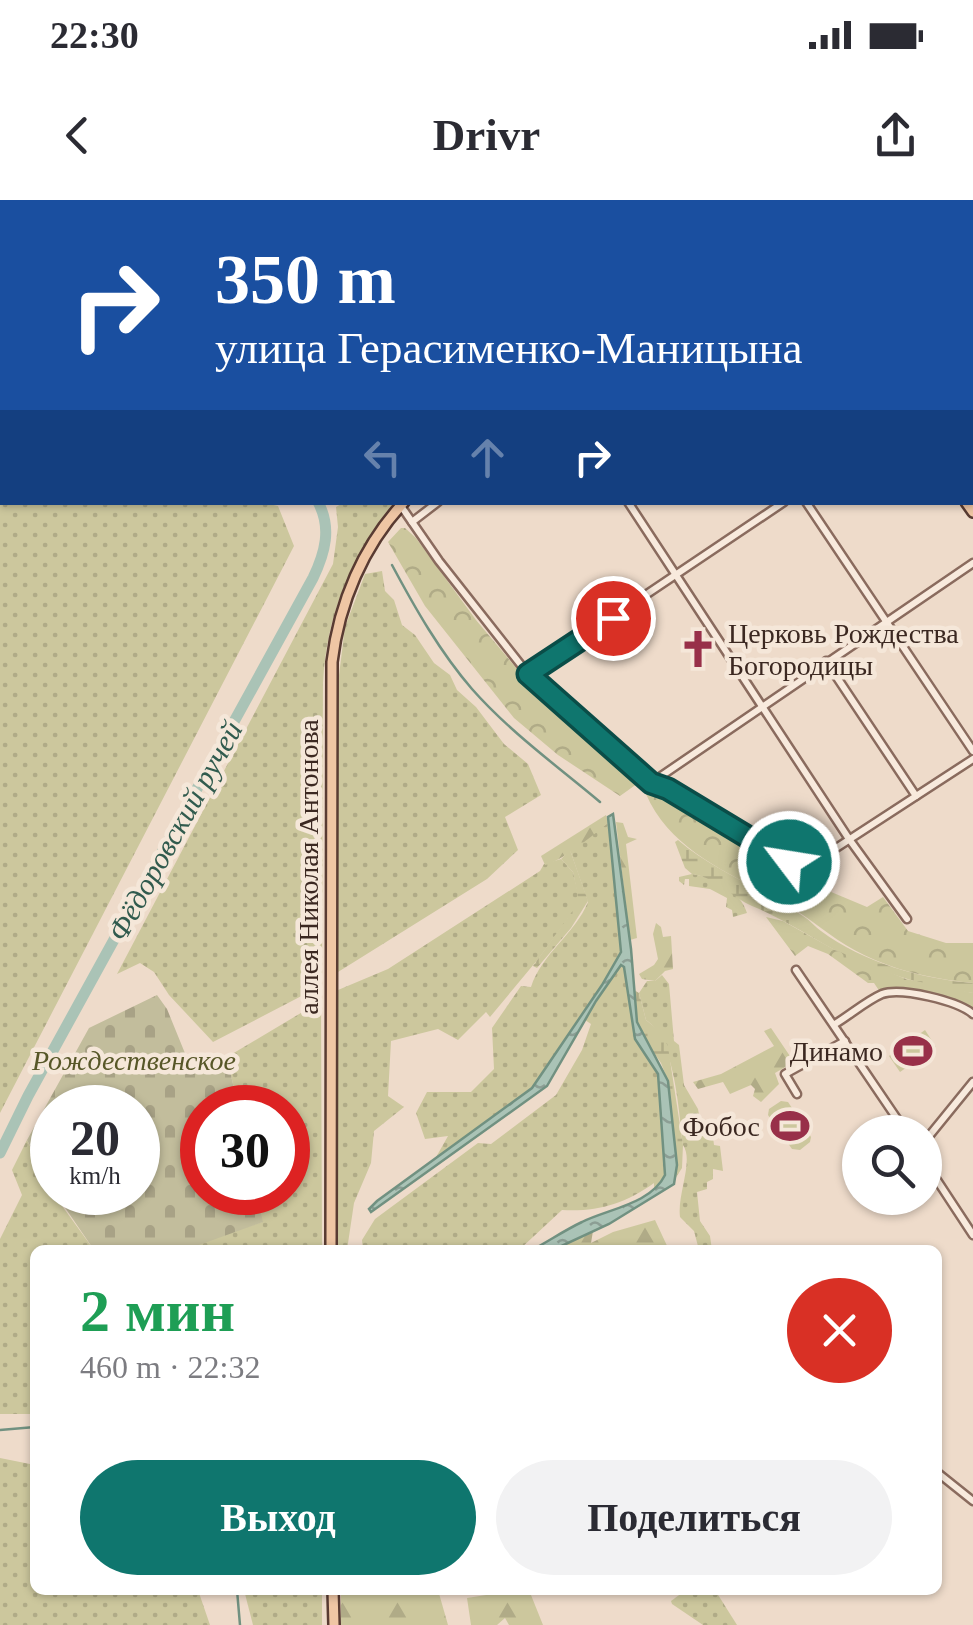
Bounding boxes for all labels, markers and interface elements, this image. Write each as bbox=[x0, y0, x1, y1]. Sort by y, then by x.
text: 22:30 bbox=[50, 14, 139, 56]
icon: back bbox=[50, 108, 105, 163]
icon: share bbox=[868, 108, 923, 163]
text: Drivr bbox=[433, 110, 540, 160]
icon: right bbox=[50, 240, 180, 370]
text: 350 m bbox=[215, 241, 396, 318]
text: улица Герасименко-Маницына bbox=[215, 323, 803, 373]
icon: left bbox=[355, 430, 410, 485]
icon: ahead bbox=[460, 430, 515, 485]
icon: right bbox=[565, 430, 620, 485]
pin bbox=[571, 576, 656, 661]
icon: arrive bbox=[586, 591, 641, 646]
place label: Церковь Рождества Богородицы bbox=[728, 618, 959, 681]
church icon: Церковь Рождества Богородицы bbox=[677, 628, 719, 670]
water label: Фёдоровский ручей bbox=[101, 715, 249, 946]
street label: аллея Николая Антонова bbox=[293, 719, 324, 1015]
position arrow bbox=[737, 810, 841, 914]
sports icon: Динамо bbox=[892, 1030, 934, 1072]
place label: Динамо bbox=[790, 1036, 883, 1067]
park label: Рождественское bbox=[31, 1045, 236, 1076]
speed limit sign: 30 bbox=[180, 1085, 310, 1215]
sports icon: Фобос bbox=[769, 1105, 811, 1147]
text: 20 bbox=[70, 1110, 120, 1166]
place label: Фобос bbox=[683, 1111, 760, 1142]
map controls bbox=[842, 1115, 942, 1215]
button: search bbox=[842, 1115, 942, 1215]
text: km/h bbox=[69, 1162, 121, 1189]
text: 2 мин bbox=[80, 1278, 235, 1344]
button: close bbox=[787, 1278, 892, 1383]
text: 460 m · 22:32 bbox=[80, 1349, 260, 1385]
button: Выход bbox=[80, 1460, 476, 1575]
button: Поделиться bbox=[496, 1460, 892, 1575]

